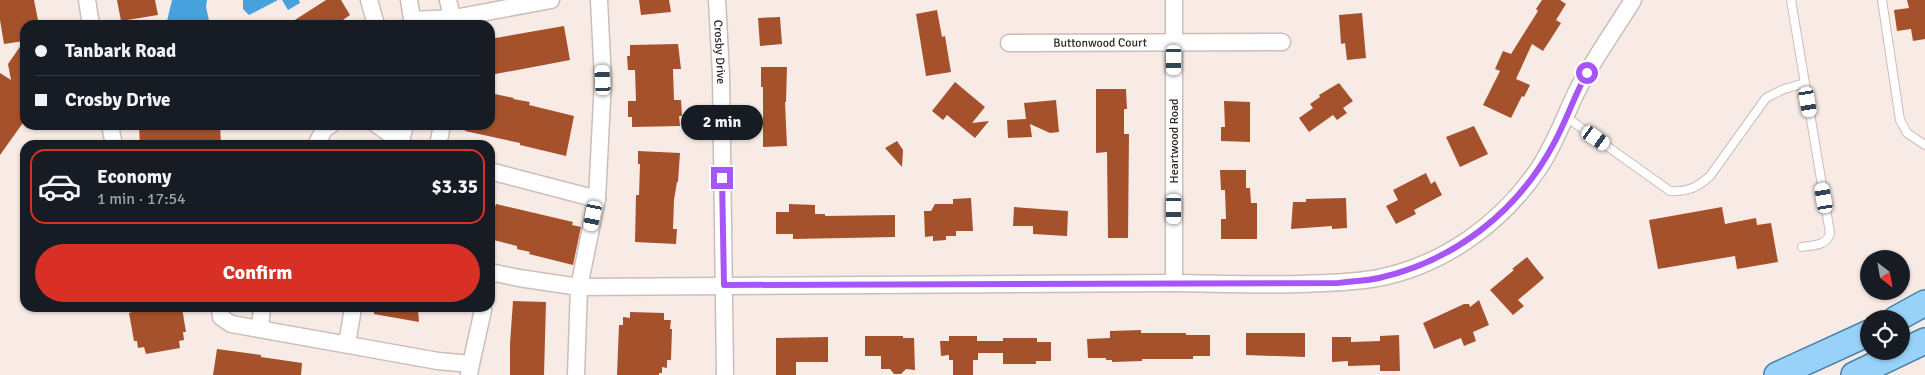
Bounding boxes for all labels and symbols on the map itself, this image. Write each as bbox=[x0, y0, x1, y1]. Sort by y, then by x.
street label: Crosby Drive bbox=[710, 19, 728, 84]
street label: Buttonwood Court bbox=[1053, 35, 1147, 51]
car bbox=[1166, 45, 1181, 75]
route start bbox=[1576, 62, 1598, 84]
car bbox=[594, 65, 611, 95]
car bbox=[1798, 86, 1817, 118]
street label: Heartwood Road bbox=[1167, 99, 1182, 183]
callout: 2 min bbox=[681, 106, 763, 140]
car bbox=[1579, 123, 1612, 153]
route end bbox=[711, 167, 733, 189]
car bbox=[1814, 182, 1833, 214]
car bbox=[1166, 194, 1181, 224]
car bbox=[582, 200, 603, 232]
north arrow bbox=[1860, 250, 1910, 300]

